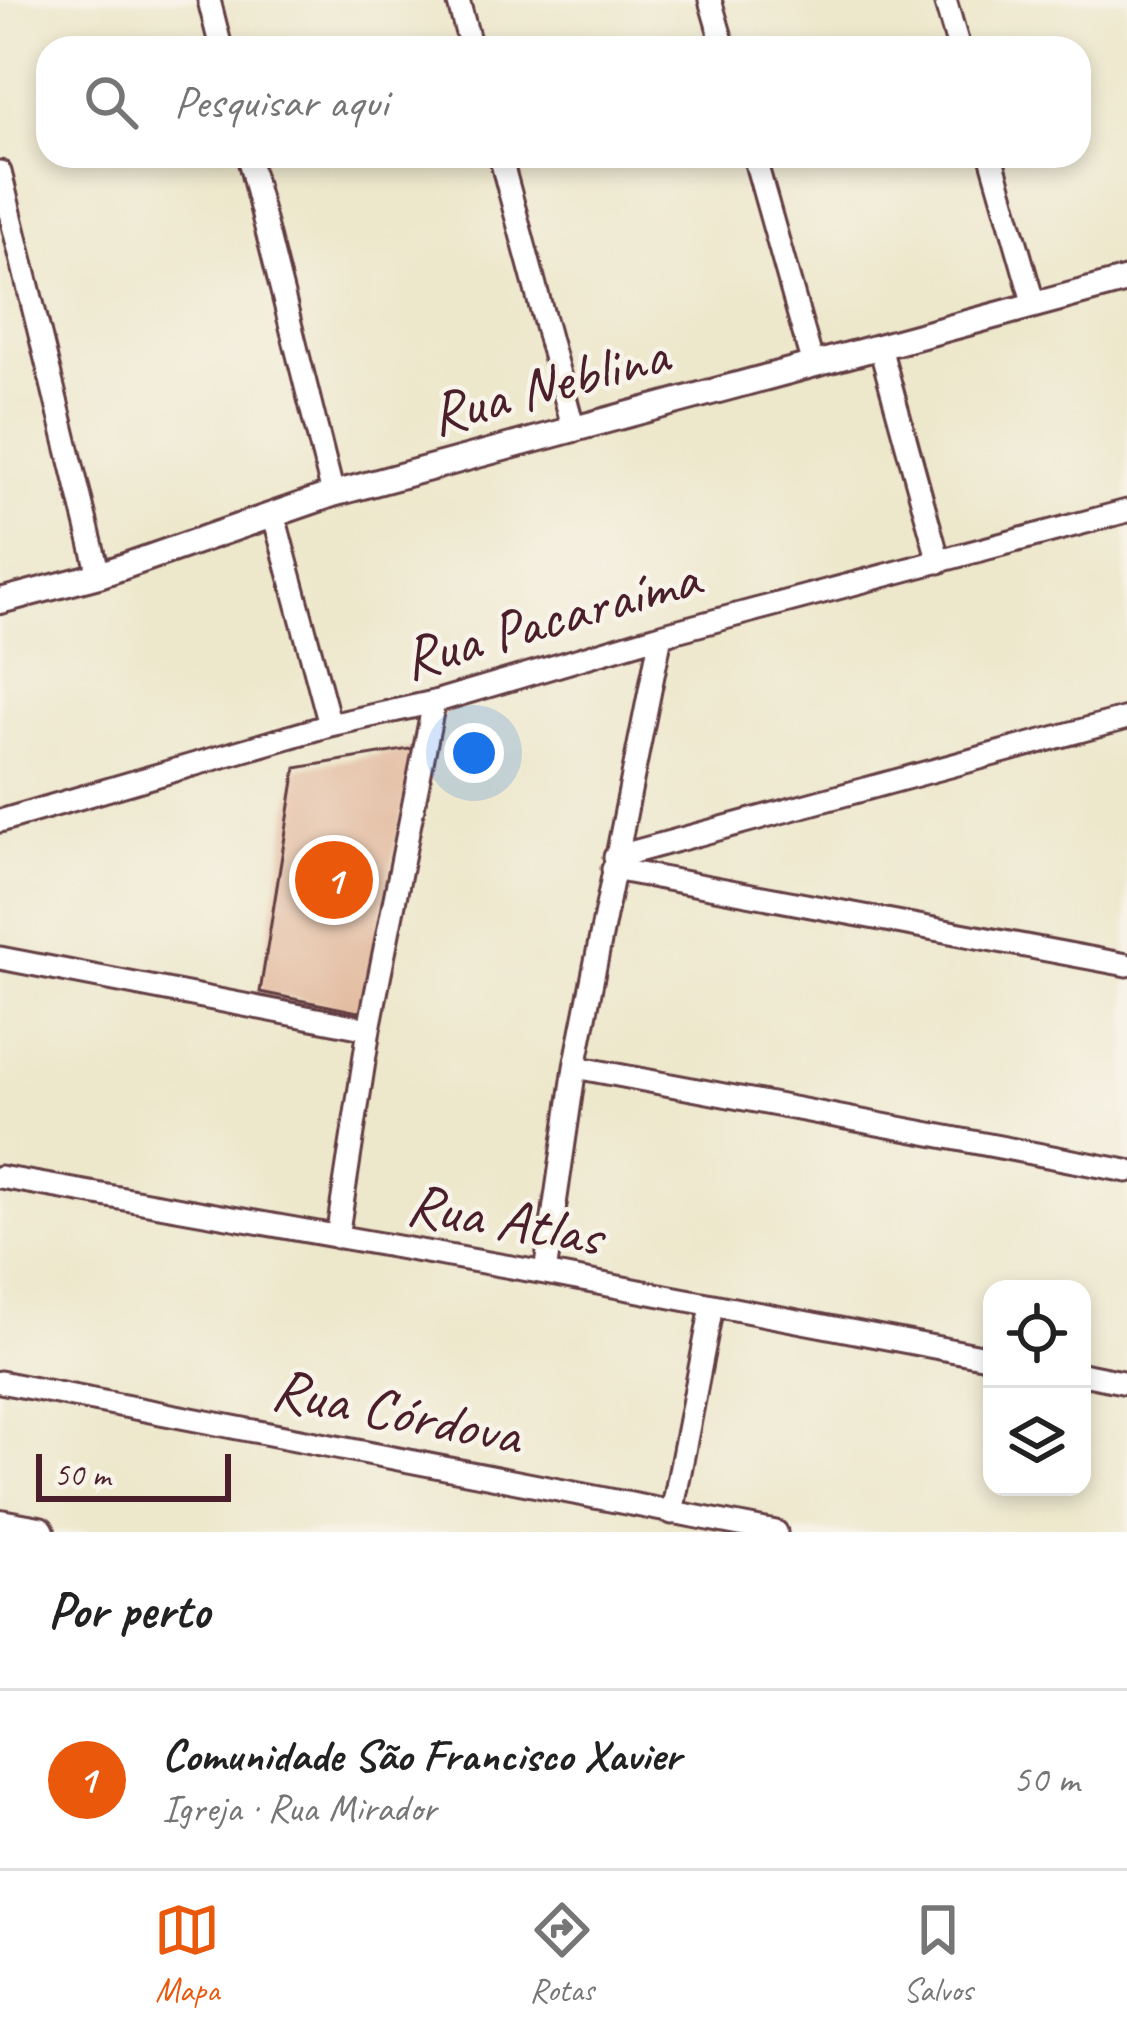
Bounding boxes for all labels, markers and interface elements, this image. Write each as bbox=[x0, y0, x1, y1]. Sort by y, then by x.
search box bbox=[36, 36, 1091, 168]
icon: search bbox=[78, 69, 144, 135]
text: Pesquisar aqui bbox=[174, 74, 388, 131]
street label: Rua Neblina bbox=[421, 315, 679, 452]
street label: Rua Pacaraíma bbox=[393, 538, 711, 697]
your location bbox=[444, 723, 504, 783]
pin: 1 bbox=[295, 835, 373, 925]
street label: Rua Atlas bbox=[402, 1165, 613, 1274]
map controls bbox=[983, 1280, 1091, 1496]
button: locate bbox=[983, 1280, 1091, 1388]
street label: Rua Córdova bbox=[266, 1350, 531, 1473]
button: layers bbox=[983, 1388, 1091, 1496]
scale bar bbox=[36, 1448, 231, 1501]
text: 50 m bbox=[54, 1454, 110, 1496]
text: Por perto bbox=[48, 1578, 210, 1642]
text: Comunidade São Francisco Xavier bbox=[162, 1727, 681, 1784]
text: 1 bbox=[78, 1755, 96, 1804]
text: 50 m bbox=[1013, 1755, 1079, 1804]
text: Igreja · Rua Mirador bbox=[162, 1784, 436, 1833]
tab: Mapa bbox=[154, 1897, 220, 2011]
tab: Rotas bbox=[529, 1897, 595, 2011]
tab: Salvos bbox=[903, 1897, 973, 2011]

